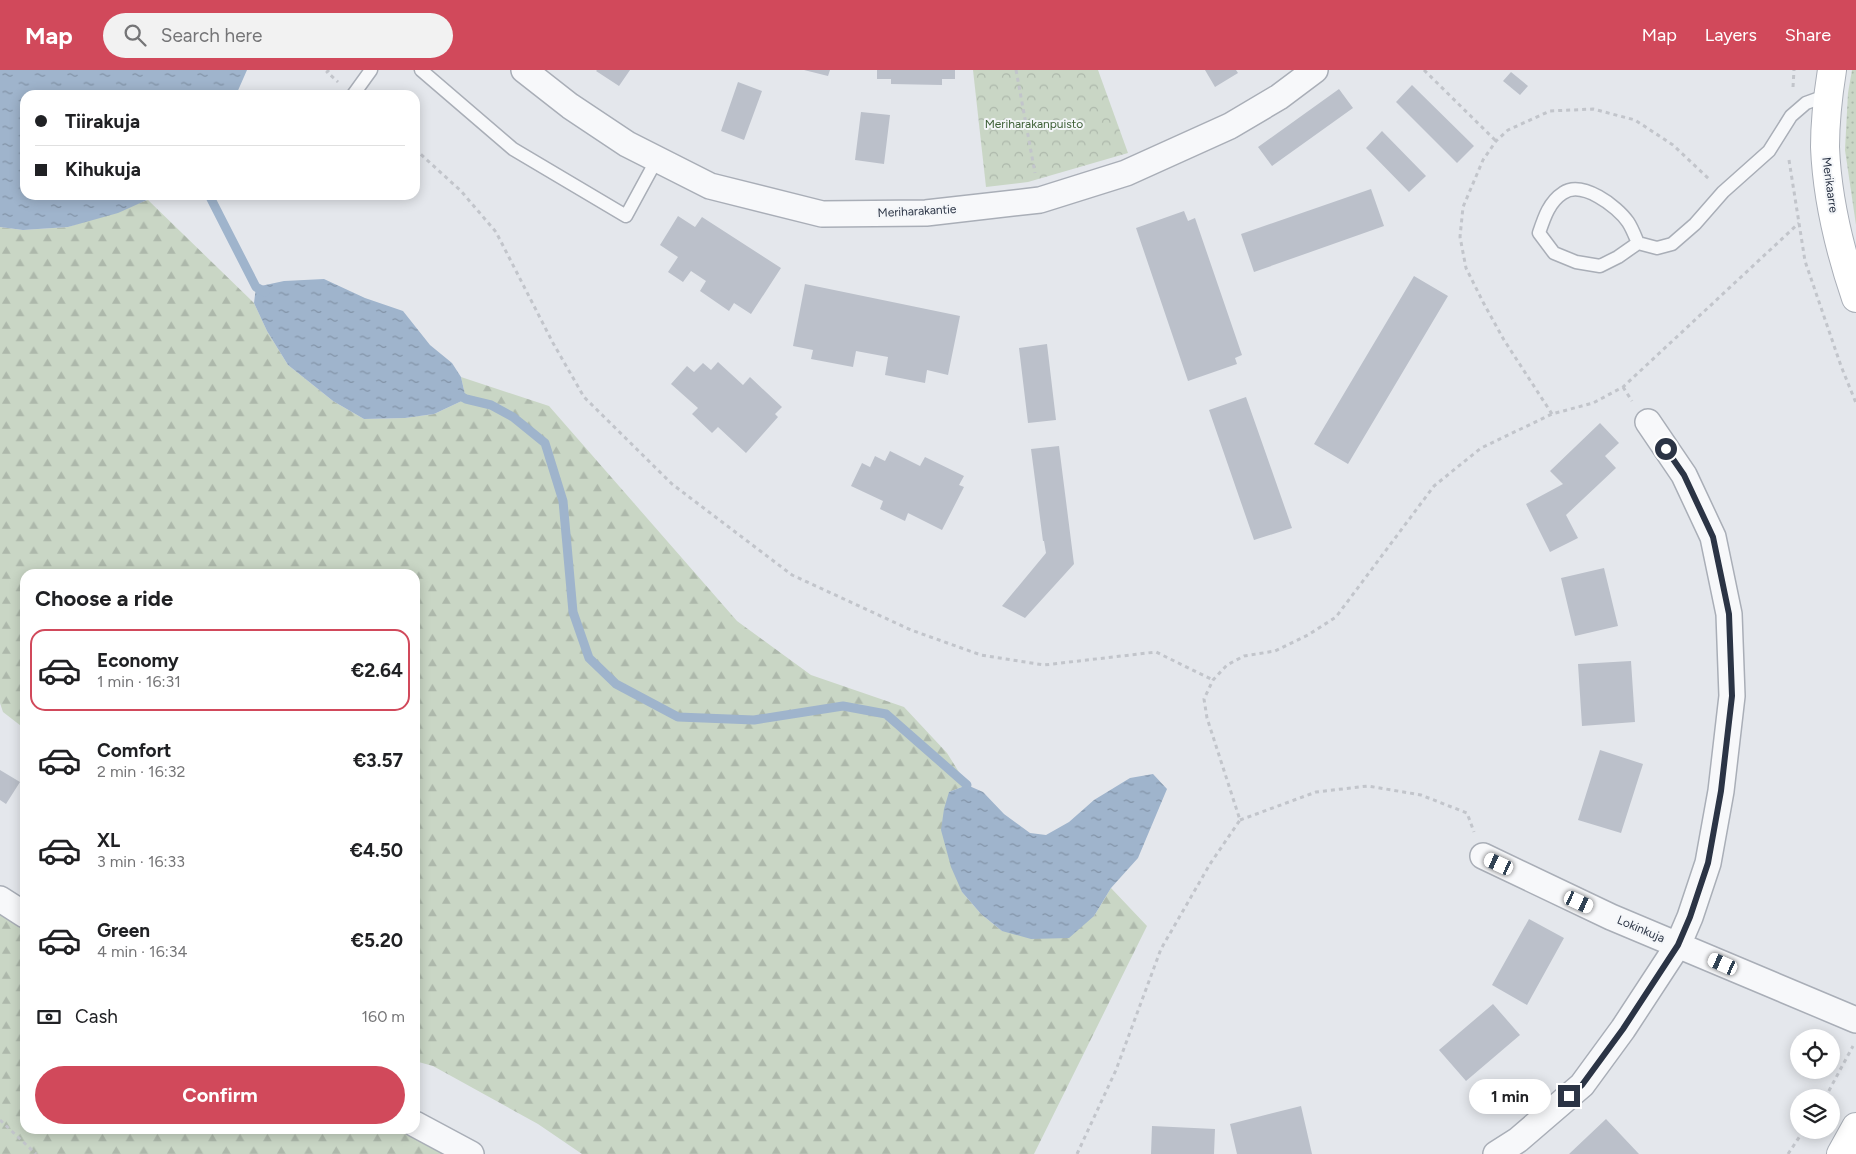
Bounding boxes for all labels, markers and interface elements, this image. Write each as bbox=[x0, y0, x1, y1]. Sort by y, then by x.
search box bbox=[103, 13, 453, 58]
text: Map bbox=[25, 21, 73, 50]
icon: search bbox=[121, 21, 149, 49]
text: Search here bbox=[161, 24, 262, 47]
text: Map bbox=[1642, 24, 1677, 46]
text: Layers bbox=[1705, 24, 1757, 46]
text: Share bbox=[1785, 24, 1831, 46]
text: Tiirakuja bbox=[65, 110, 140, 133]
park label: Meriharakanpuisto bbox=[985, 117, 1083, 131]
street label: Merikaarre bbox=[1819, 156, 1841, 214]
text: Kihukuja bbox=[65, 158, 141, 181]
street label: Meriharakantie bbox=[877, 202, 957, 220]
route start bbox=[1655, 438, 1677, 460]
text: Choose a ride bbox=[35, 585, 173, 612]
icon: car bbox=[37, 648, 82, 693]
text: Economy bbox=[97, 649, 179, 672]
text: €2.64 bbox=[351, 659, 403, 682]
text: 1 min · 16:31 bbox=[97, 672, 181, 691]
icon: car bbox=[37, 738, 82, 783]
text: Comfort bbox=[97, 739, 172, 762]
text: €3.57 bbox=[353, 749, 403, 772]
text: 2 min · 16:32 bbox=[97, 762, 185, 781]
icon: car bbox=[37, 828, 82, 873]
text: XL bbox=[97, 829, 120, 852]
text: €4.50 bbox=[350, 839, 403, 862]
car bbox=[1482, 851, 1515, 877]
text: 3 min · 16:33 bbox=[97, 852, 185, 871]
car bbox=[1562, 889, 1595, 915]
street label: Lokinkuja bbox=[1615, 913, 1667, 945]
icon: car bbox=[37, 918, 82, 963]
text: Green bbox=[97, 919, 150, 942]
text: €5.20 bbox=[351, 929, 403, 952]
text: 4 min · 16:34 bbox=[97, 942, 187, 961]
car bbox=[1706, 951, 1739, 977]
icon: cash bbox=[35, 1003, 63, 1031]
text: Cash bbox=[75, 1005, 118, 1028]
text: 160 m bbox=[362, 1007, 405, 1026]
map controls bbox=[1790, 1029, 1840, 1139]
button: locate bbox=[1790, 1029, 1840, 1079]
button: Confirm bbox=[35, 1066, 405, 1124]
callout: 1 min bbox=[1469, 1078, 1552, 1114]
route end bbox=[1558, 1085, 1580, 1107]
text: 1 min bbox=[1491, 1087, 1529, 1106]
button: layers bbox=[1790, 1089, 1840, 1139]

